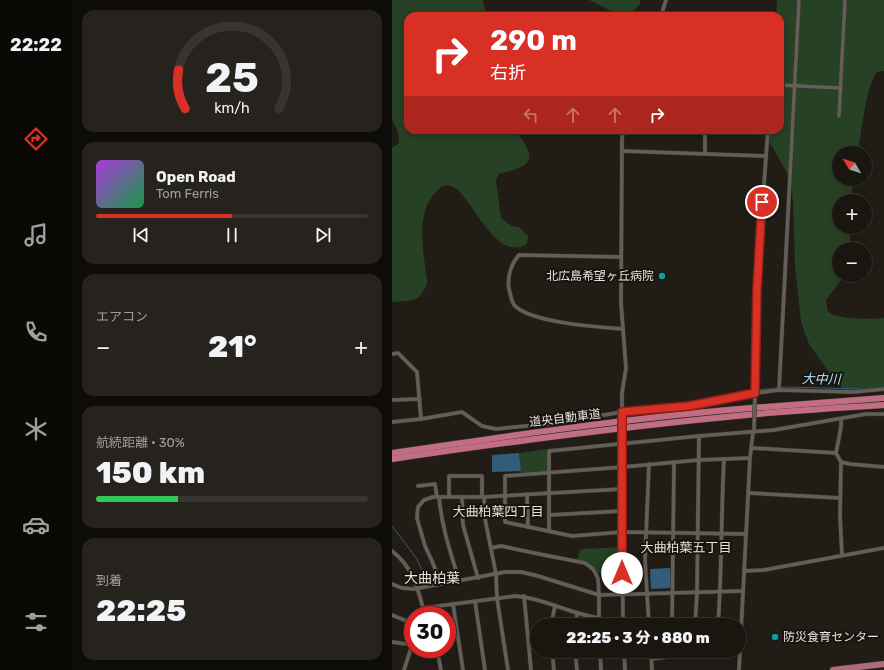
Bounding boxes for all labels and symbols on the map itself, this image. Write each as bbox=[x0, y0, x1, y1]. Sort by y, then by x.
north arrow bbox=[832, 146, 872, 186]
pin bbox=[745, 185, 779, 219]
place label: 北広島希望ヶ丘病院 bbox=[546, 269, 654, 283]
marker: 北広島希望ヶ丘病院 bbox=[657, 271, 667, 281]
water label: 大中川 bbox=[801, 371, 843, 387]
street label: 道央自動車道 bbox=[528, 407, 602, 429]
district label: 大曲柏葉四丁目 bbox=[452, 504, 544, 519]
district label: 大曲柏葉五丁目 bbox=[640, 540, 732, 555]
position arrow bbox=[601, 552, 643, 594]
district label: 大曲柏葉 bbox=[404, 570, 460, 587]
speed limit sign: 30 bbox=[404, 606, 456, 658]
place label: 防災食育センター bbox=[783, 630, 879, 644]
marker: 防災食育センター bbox=[770, 632, 780, 642]

